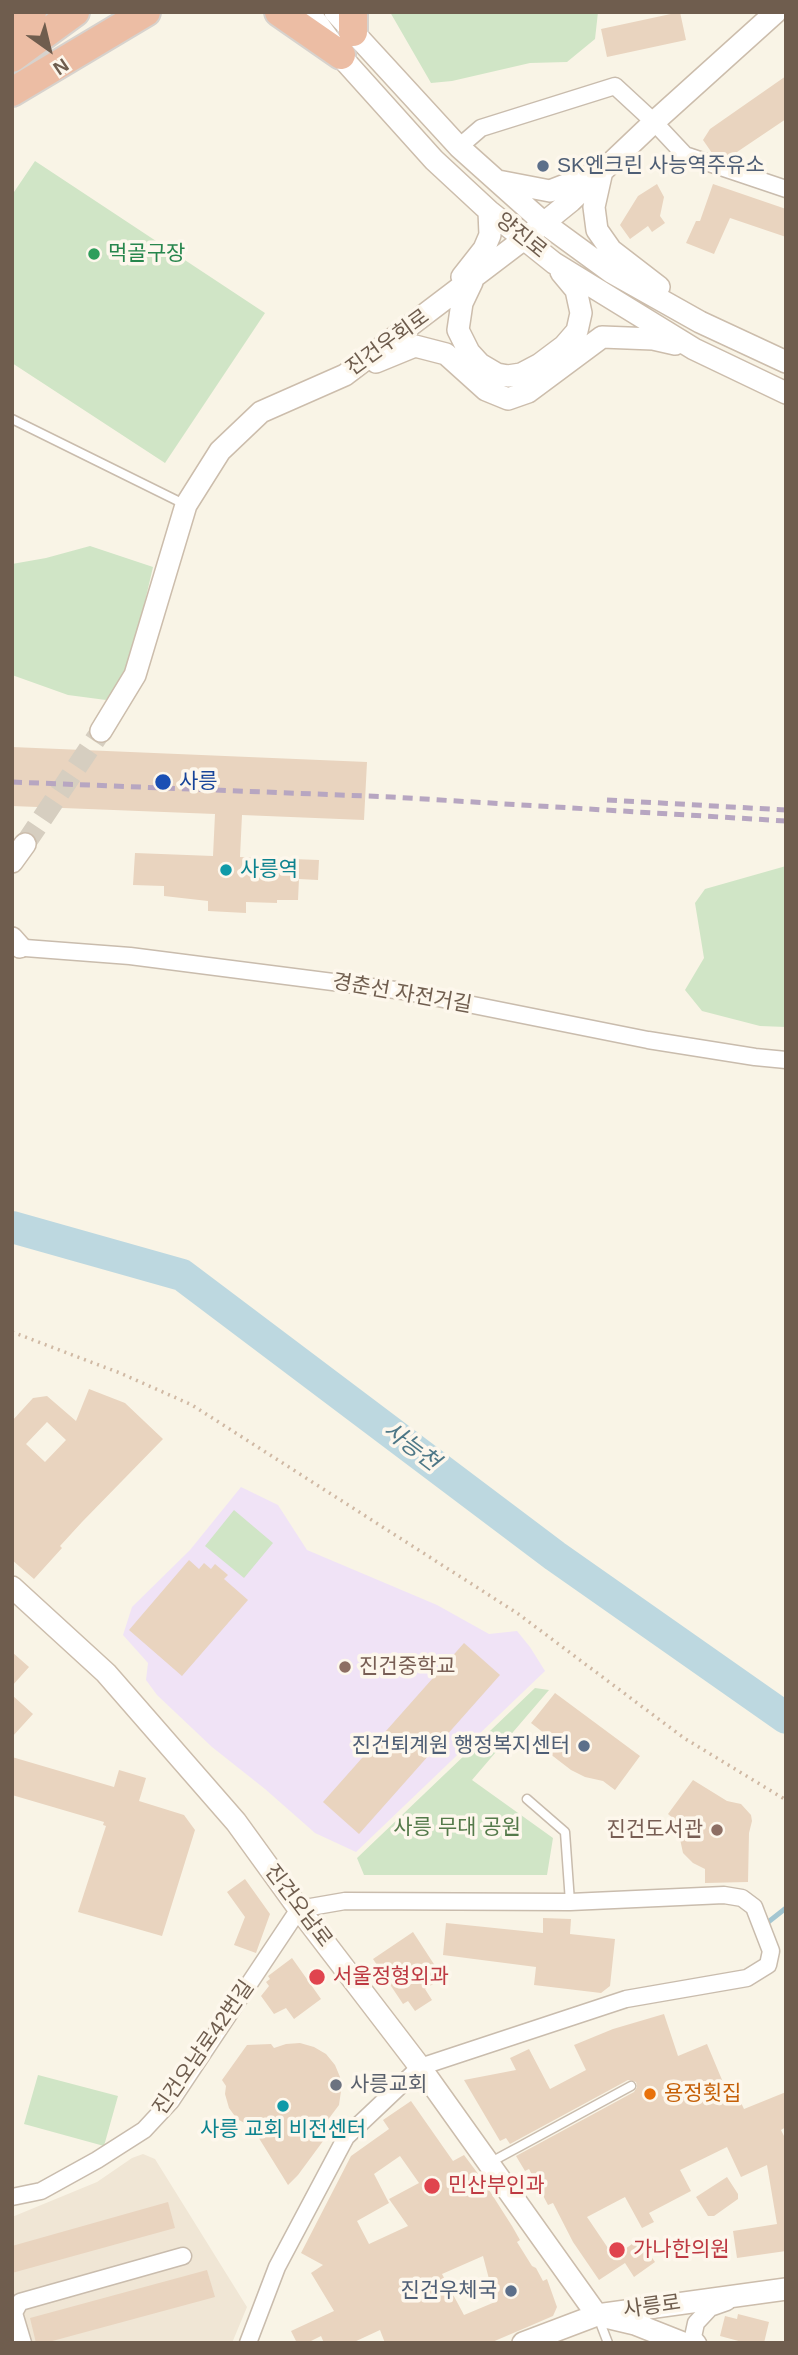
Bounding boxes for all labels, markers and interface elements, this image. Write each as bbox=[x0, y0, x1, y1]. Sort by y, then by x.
north arrow bbox=[14, 14, 84, 84]
text: N bbox=[49, 54, 73, 79]
place label: SK엔크린 사능역주유소 bbox=[557, 153, 765, 179]
marker: SK엔크린 사능역주유소 bbox=[535, 158, 551, 174]
street label: 양진로 bbox=[491, 208, 551, 264]
place label: 먹골구장 bbox=[108, 241, 185, 267]
marker: 먹골구장 bbox=[86, 246, 102, 262]
street label: 진건우회로 bbox=[342, 304, 434, 382]
place label: 사릉 bbox=[179, 769, 218, 795]
marker: 사릉 bbox=[153, 772, 173, 792]
place label: 사릉역 bbox=[240, 857, 298, 883]
marker: 사릉역 bbox=[218, 862, 234, 878]
street label: 경춘선 자전거길 bbox=[330, 969, 474, 1019]
water label: 사능천 bbox=[377, 1417, 445, 1477]
place label: 진건중학교 bbox=[359, 1654, 456, 1680]
marker: 진건중학교 bbox=[337, 1659, 353, 1675]
place label: 진건퇴계원 행정복지센터 bbox=[352, 1733, 570, 1759]
marker: 진건퇴계원 행정복지센터 bbox=[576, 1738, 592, 1754]
park label: 사릉 무대 공원 bbox=[393, 1815, 521, 1841]
place label: 진건도서관 bbox=[606, 1817, 703, 1843]
marker: 진건도서관 bbox=[709, 1822, 725, 1838]
street label: 진건오남로 bbox=[259, 1860, 337, 1952]
place label: 서울정형외과 bbox=[333, 1964, 449, 1990]
marker: 서울정형외과 bbox=[307, 1967, 327, 1987]
street label: 진건오남로42번길 bbox=[148, 1976, 260, 2120]
place label: 사릉교회 bbox=[350, 2072, 427, 2098]
marker: 사릉교회 bbox=[328, 2077, 344, 2093]
place label: 용정횟집 bbox=[664, 2081, 741, 2107]
marker: 용정횟집 bbox=[642, 2086, 658, 2102]
marker: 사릉 교회 비전센터 bbox=[275, 2098, 291, 2114]
place label: 사릉 교회 비전센터 bbox=[200, 2117, 366, 2143]
place label: 민산부인과 bbox=[448, 2173, 545, 2199]
marker: 민산부인과 bbox=[422, 2176, 442, 2196]
place label: 가나한의원 bbox=[633, 2237, 730, 2263]
marker: 가나한의원 bbox=[607, 2240, 627, 2260]
place label: 진건우체국 bbox=[400, 2278, 497, 2304]
marker: 진건우체국 bbox=[503, 2283, 519, 2299]
street label: 사릉로 bbox=[622, 2290, 682, 2324]

